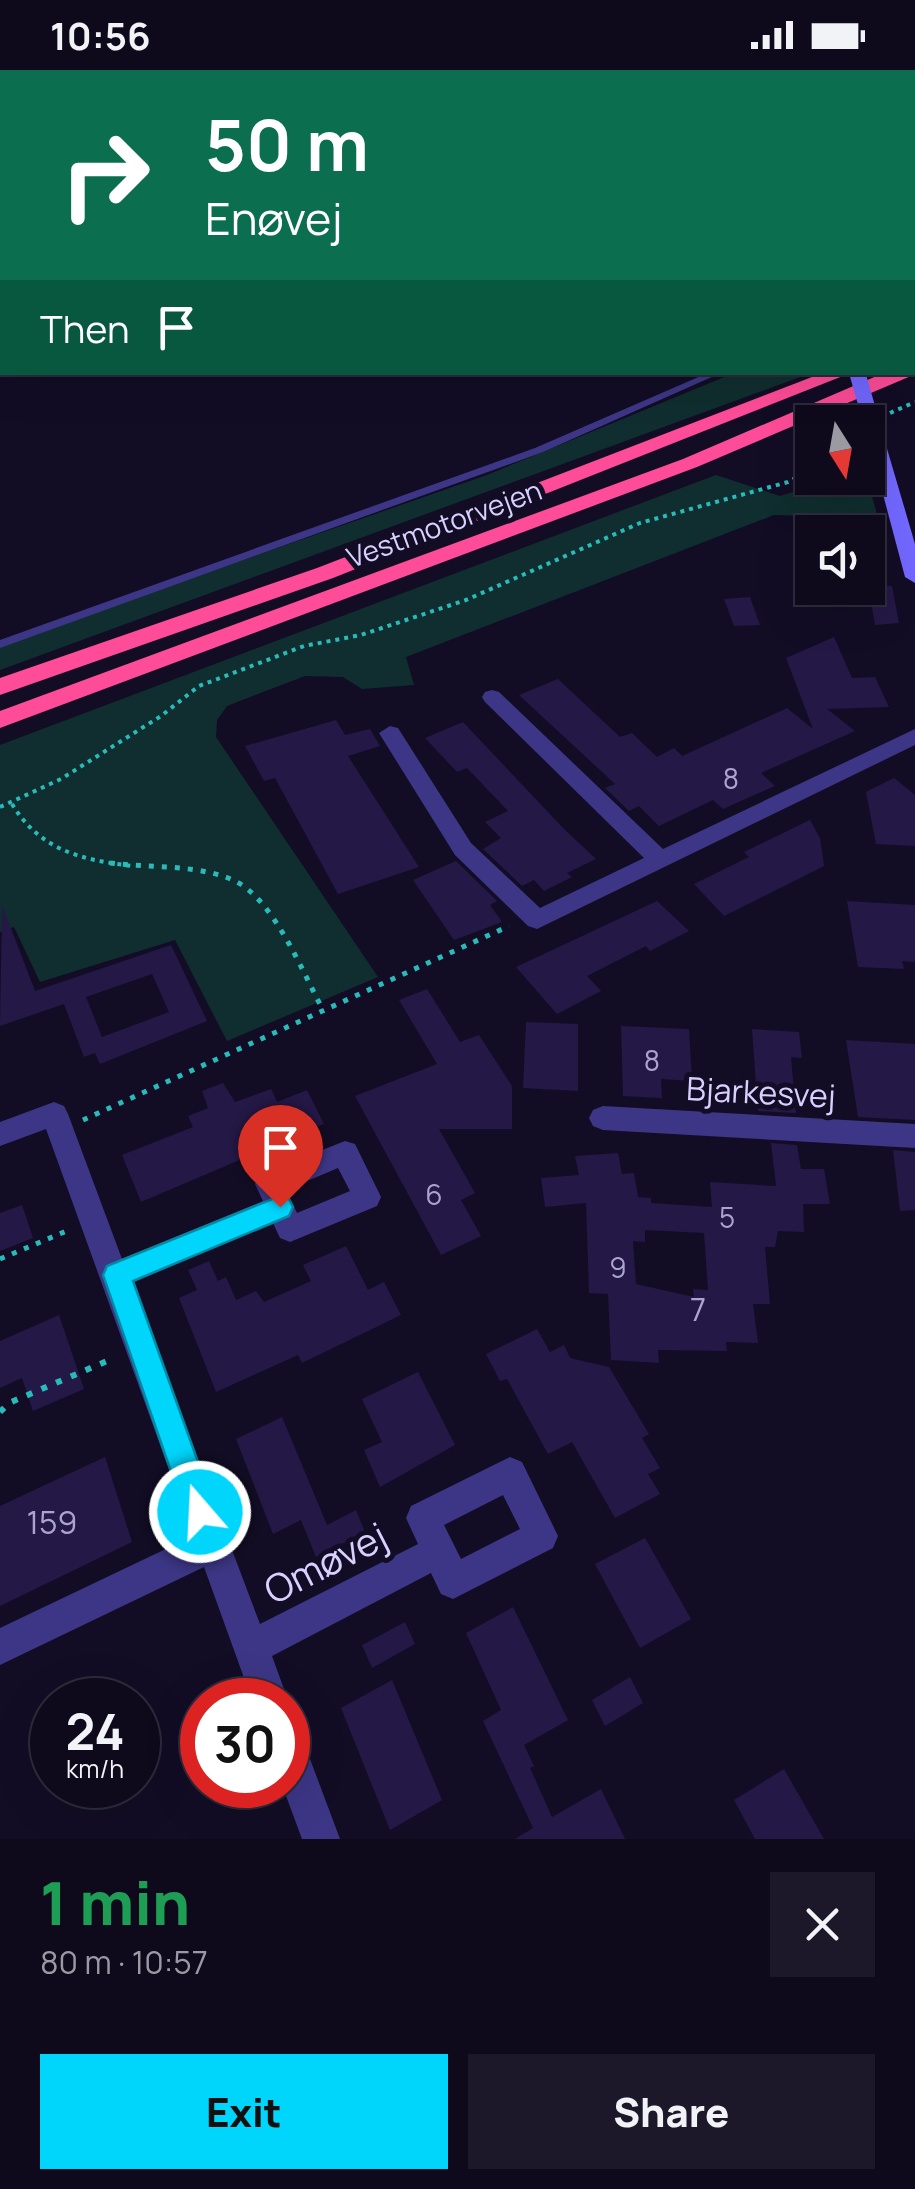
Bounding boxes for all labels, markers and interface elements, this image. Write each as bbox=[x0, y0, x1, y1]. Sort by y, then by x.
text: 10:56 bbox=[50, 9, 151, 61]
text: 50 m bbox=[205, 96, 369, 192]
icon: right bbox=[40, 110, 170, 240]
text: Enøvej bbox=[205, 187, 342, 249]
icon: arrive bbox=[149, 300, 204, 355]
text: Then bbox=[40, 302, 129, 354]
north arrow bbox=[795, 405, 885, 495]
map controls bbox=[795, 405, 885, 605]
street label: Vestmotorvejen bbox=[341, 470, 547, 576]
button: sound bbox=[795, 515, 885, 605]
house number: 8 bbox=[723, 759, 739, 797]
house number: 8 bbox=[644, 1041, 660, 1079]
street label: Bjarkesvej bbox=[685, 1066, 837, 1118]
pin bbox=[238, 1105, 323, 1208]
icon: arrive bbox=[253, 1120, 308, 1175]
house number: 6 bbox=[425, 1175, 443, 1213]
house number: 5 bbox=[719, 1198, 735, 1236]
house number: 9 bbox=[609, 1248, 627, 1286]
house number: 7 bbox=[690, 1287, 706, 1331]
position arrow bbox=[148, 1460, 252, 1564]
house number: 159 bbox=[27, 1500, 77, 1544]
street label: Omøvej bbox=[255, 1509, 395, 1615]
speed limit sign: 30 bbox=[180, 1678, 310, 1808]
text: 24 bbox=[65, 1697, 125, 1765]
text: km/h bbox=[66, 1751, 124, 1786]
text: 1 min bbox=[40, 1861, 190, 1943]
button: close bbox=[770, 1872, 875, 1977]
text: 80 m · 10:57 bbox=[40, 1940, 208, 1984]
button: Exit bbox=[40, 2054, 448, 2169]
button: Share bbox=[468, 2054, 875, 2169]

